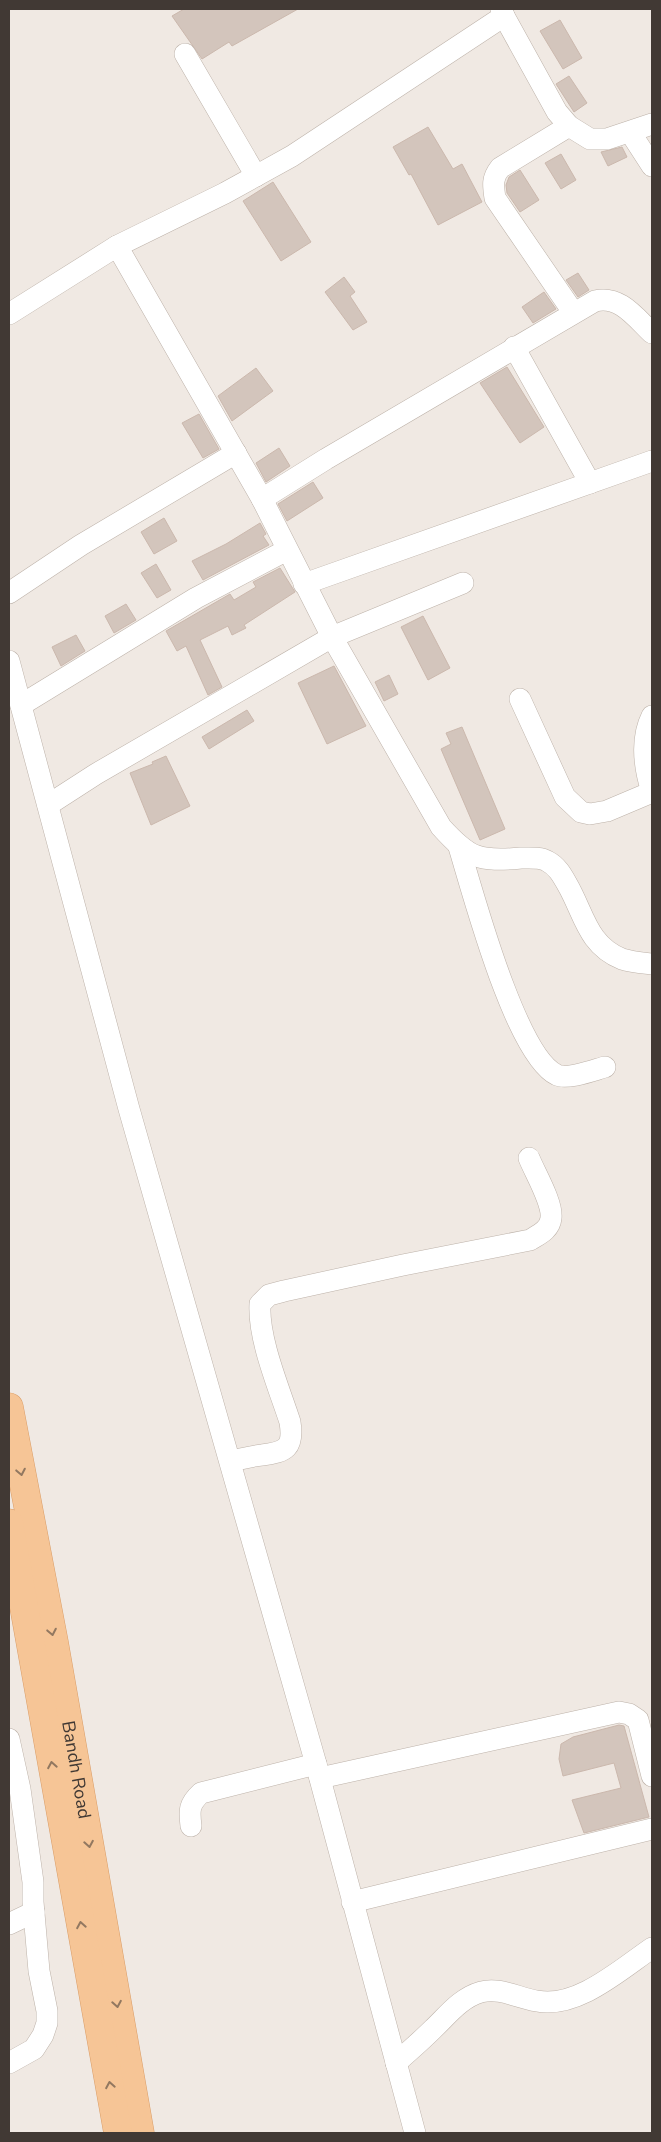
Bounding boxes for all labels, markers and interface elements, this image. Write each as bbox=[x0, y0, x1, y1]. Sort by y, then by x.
one-way arrow bbox=[16, 1468, 26, 1477]
one-way arrow bbox=[46, 1628, 57, 1636]
street label: Bandh Road bbox=[56, 1719, 97, 1821]
one-way arrow bbox=[48, 1761, 58, 1770]
one-way arrow bbox=[84, 1839, 94, 1848]
one-way arrow bbox=[76, 1921, 86, 1930]
one-way arrow bbox=[112, 1999, 122, 2008]
one-way arrow bbox=[105, 2081, 115, 2090]

